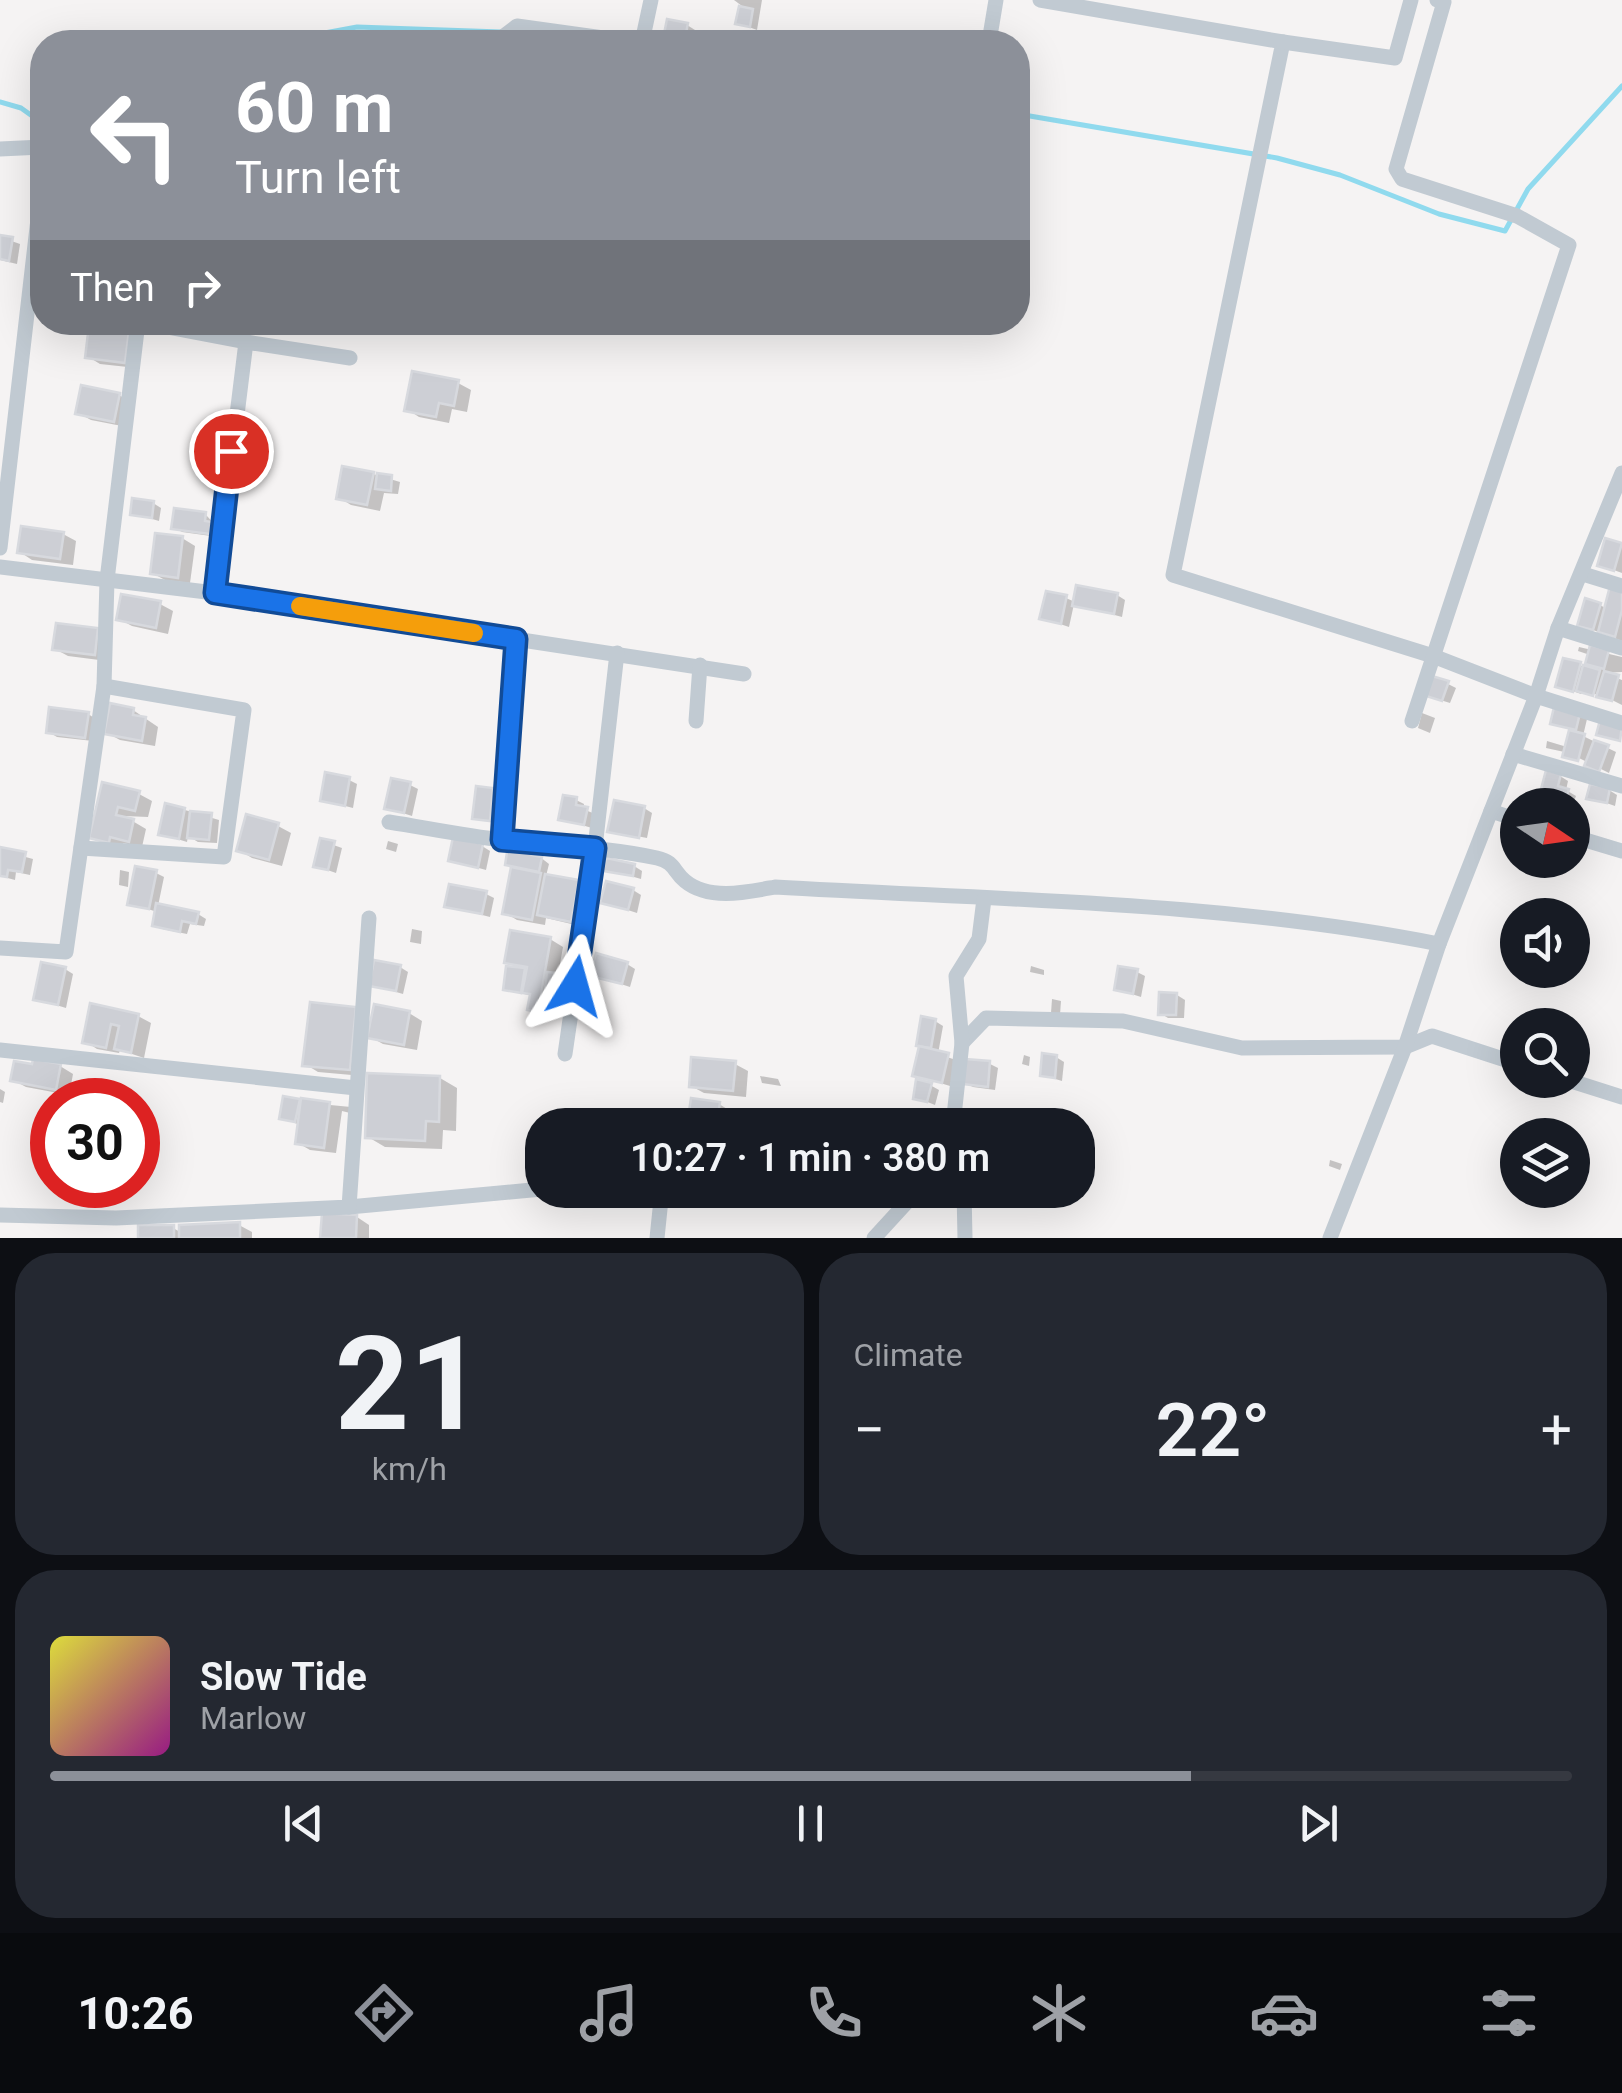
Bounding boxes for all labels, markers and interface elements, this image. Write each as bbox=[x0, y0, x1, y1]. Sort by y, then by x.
text: 60 m bbox=[235, 67, 393, 149]
icon: left bbox=[70, 70, 200, 200]
text: Turn left bbox=[235, 151, 401, 204]
icon: right bbox=[175, 260, 230, 315]
text: Then bbox=[70, 266, 155, 310]
pin bbox=[189, 409, 274, 494]
icon: arrive bbox=[204, 424, 259, 479]
north arrow bbox=[1500, 788, 1590, 878]
map controls bbox=[1500, 788, 1590, 1208]
button: sound bbox=[1500, 898, 1590, 988]
position arrow bbox=[523, 934, 627, 1038]
button: search bbox=[1500, 1008, 1590, 1098]
speed limit sign: 30 bbox=[30, 1078, 160, 1208]
button: layers bbox=[1500, 1118, 1590, 1208]
text: 10:27 · 1 min · 380 m bbox=[630, 1136, 990, 1180]
text: 21 bbox=[335, 1308, 484, 1461]
text: Climate bbox=[854, 1336, 963, 1374]
text: 22° bbox=[1156, 1386, 1270, 1474]
text: − bbox=[854, 1398, 885, 1462]
text: + bbox=[1541, 1398, 1572, 1462]
text: km/h bbox=[372, 1450, 447, 1488]
text: Slow Tide bbox=[200, 1655, 367, 1699]
text: Marlow bbox=[200, 1699, 306, 1737]
icon: previous bbox=[276, 1796, 331, 1851]
icon: pause bbox=[783, 1796, 838, 1851]
icon: next bbox=[1291, 1796, 1346, 1851]
icon: directions bbox=[349, 1978, 419, 2048]
icon: music bbox=[574, 1978, 644, 2048]
icon: phone bbox=[799, 1978, 869, 2048]
icon: climate bbox=[1024, 1978, 1094, 2048]
icon: car bbox=[1249, 1978, 1319, 2048]
icon: filters bbox=[1474, 1978, 1544, 2048]
text: 10:26 bbox=[78, 1987, 194, 2040]

